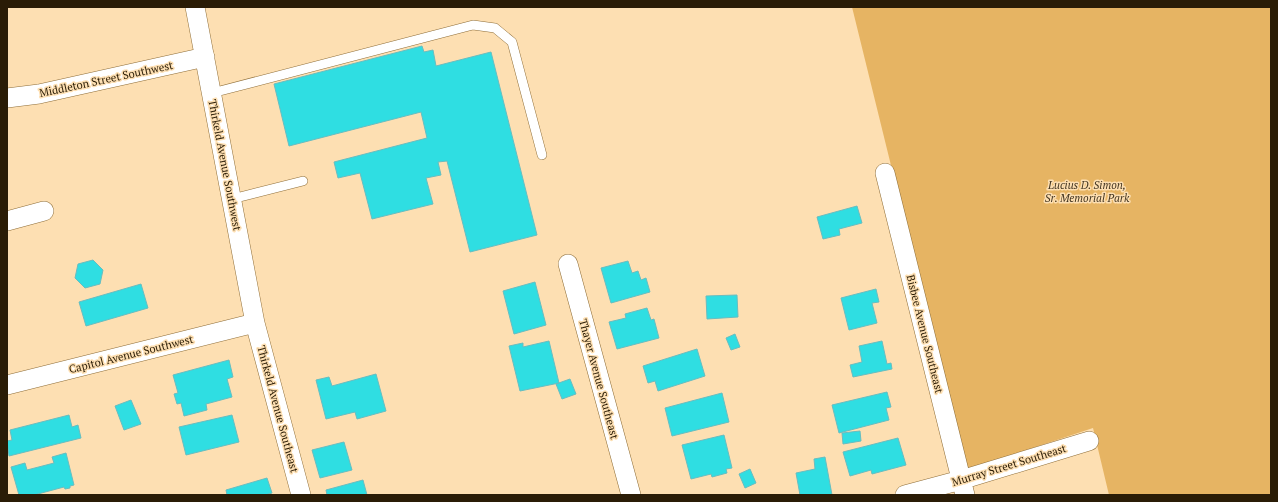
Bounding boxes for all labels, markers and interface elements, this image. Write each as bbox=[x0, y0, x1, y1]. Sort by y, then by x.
street label: Middleton Street Southwest bbox=[38, 58, 174, 100]
street label: Thirkeld Avenue Southwest bbox=[205, 98, 245, 232]
park label: Lucius D. Simon, Sr. Memorial Park bbox=[1045, 178, 1130, 205]
street label: Bisbee Avenue Southeast bbox=[903, 273, 947, 395]
street label: Thayer Avenue Southeast bbox=[576, 317, 622, 441]
street label: Capitol Avenue Southwest bbox=[67, 332, 195, 376]
street label: Thirkeld Avenue Southeast bbox=[254, 344, 302, 474]
street label: Murray Street Southeast bbox=[950, 441, 1068, 489]

